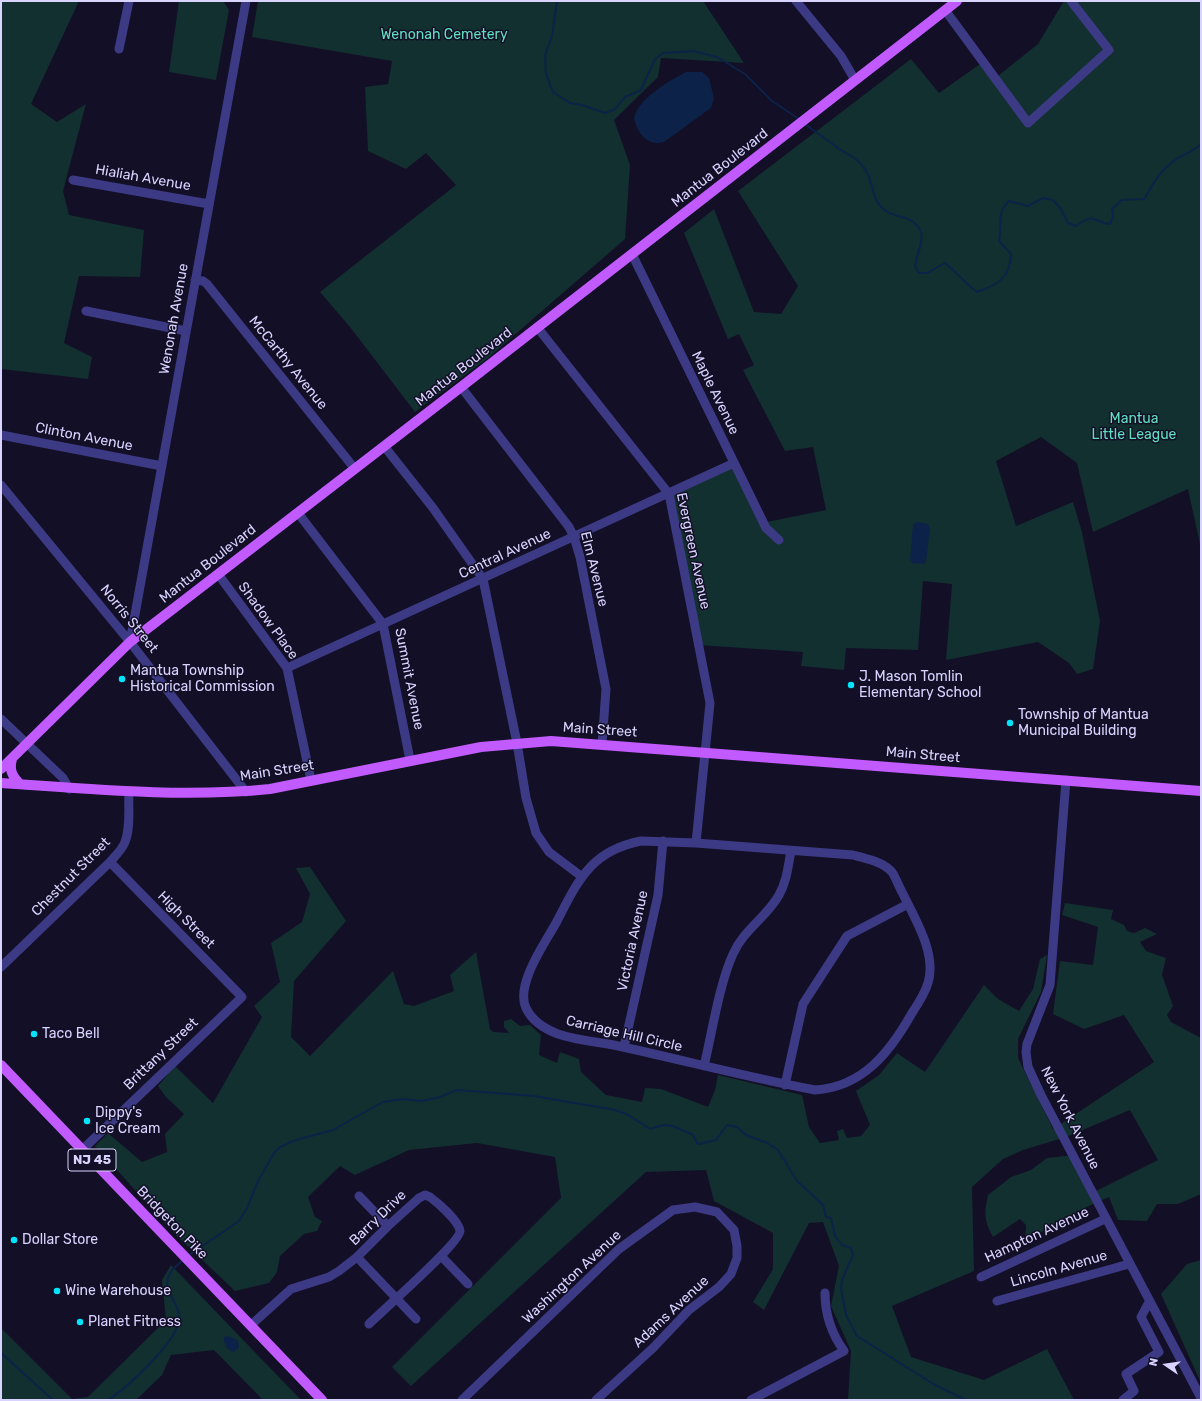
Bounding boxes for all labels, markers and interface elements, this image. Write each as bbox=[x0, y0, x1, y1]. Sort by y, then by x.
park label: Wenonah Cemetery bbox=[380, 27, 508, 43]
street label: Mantua Boulevard bbox=[668, 125, 772, 211]
street label: Hialiah Avenue bbox=[94, 161, 192, 195]
street label: Wenonah Avenue bbox=[156, 262, 192, 376]
street label: McCarthy Avenue bbox=[245, 313, 331, 413]
street label: Mantua Boulevard bbox=[412, 324, 516, 410]
street label: Maple Avenue bbox=[688, 348, 742, 438]
park label: Mantua Little League bbox=[1092, 411, 1176, 444]
street label: Clinton Avenue bbox=[34, 419, 134, 455]
street label: Evergreen Avenue bbox=[672, 491, 714, 611]
street label: Mantua Boulevard bbox=[156, 521, 260, 607]
street label: Central Avenue bbox=[456, 525, 554, 583]
street label: Elm Avenue bbox=[577, 530, 611, 608]
street label: Shadow Place bbox=[234, 579, 302, 663]
street label: Norris Street bbox=[96, 582, 162, 656]
street label: Summit Avenue bbox=[391, 627, 427, 731]
place label: Mantua Township Historical Commission bbox=[130, 663, 275, 696]
place label: J. Mason Tomlin Elementary School bbox=[859, 669, 982, 702]
marker: Mantua Township Historical Commission bbox=[117, 674, 127, 684]
marker: J. Mason Tomlin Elementary School bbox=[846, 680, 856, 690]
place label: Township of Mantua Municipal Building bbox=[1018, 707, 1149, 740]
marker: Township of Mantua Municipal Building bbox=[1005, 718, 1015, 728]
street label: Main Street bbox=[562, 719, 638, 741]
street label: Main Street bbox=[885, 743, 961, 767]
street label: Main Street bbox=[239, 757, 315, 785]
street label: Chestnut Street bbox=[28, 834, 114, 920]
street label: High Street bbox=[154, 888, 218, 952]
street label: Victoria Avenue bbox=[614, 889, 652, 993]
street label: Carriage Hill Circle bbox=[564, 1012, 684, 1056]
street label: Brittany Street bbox=[120, 1014, 202, 1094]
place label: Taco Bell bbox=[42, 1026, 100, 1042]
marker: Taco Bell bbox=[29, 1029, 39, 1039]
street label: New York Avenue bbox=[1037, 1064, 1103, 1172]
place label: Dippy's Ice Cream bbox=[95, 1105, 160, 1138]
marker: Dippy's Ice Cream bbox=[82, 1116, 92, 1126]
road number: NJ 45 bbox=[68, 1149, 116, 1171]
street label: Bridgeton Pike bbox=[133, 1183, 211, 1263]
street label: Barry Drive bbox=[346, 1187, 410, 1249]
street label: Hampton Avenue bbox=[982, 1204, 1092, 1266]
street label: Washington Avenue bbox=[519, 1227, 625, 1327]
place label: Dollar Store bbox=[22, 1232, 98, 1248]
marker: Dollar Store bbox=[9, 1235, 19, 1245]
street label: Lincoln Avenue bbox=[1009, 1247, 1109, 1291]
street label: Adams Avenue bbox=[630, 1273, 712, 1351]
place label: Wine Warehouse bbox=[65, 1283, 171, 1299]
marker: Wine Warehouse bbox=[52, 1286, 62, 1296]
place label: Planet Fitness bbox=[88, 1314, 181, 1330]
marker: Planet Fitness bbox=[75, 1317, 85, 1327]
north arrow bbox=[1146, 1345, 1186, 1385]
text: N bbox=[1147, 1357, 1161, 1368]

